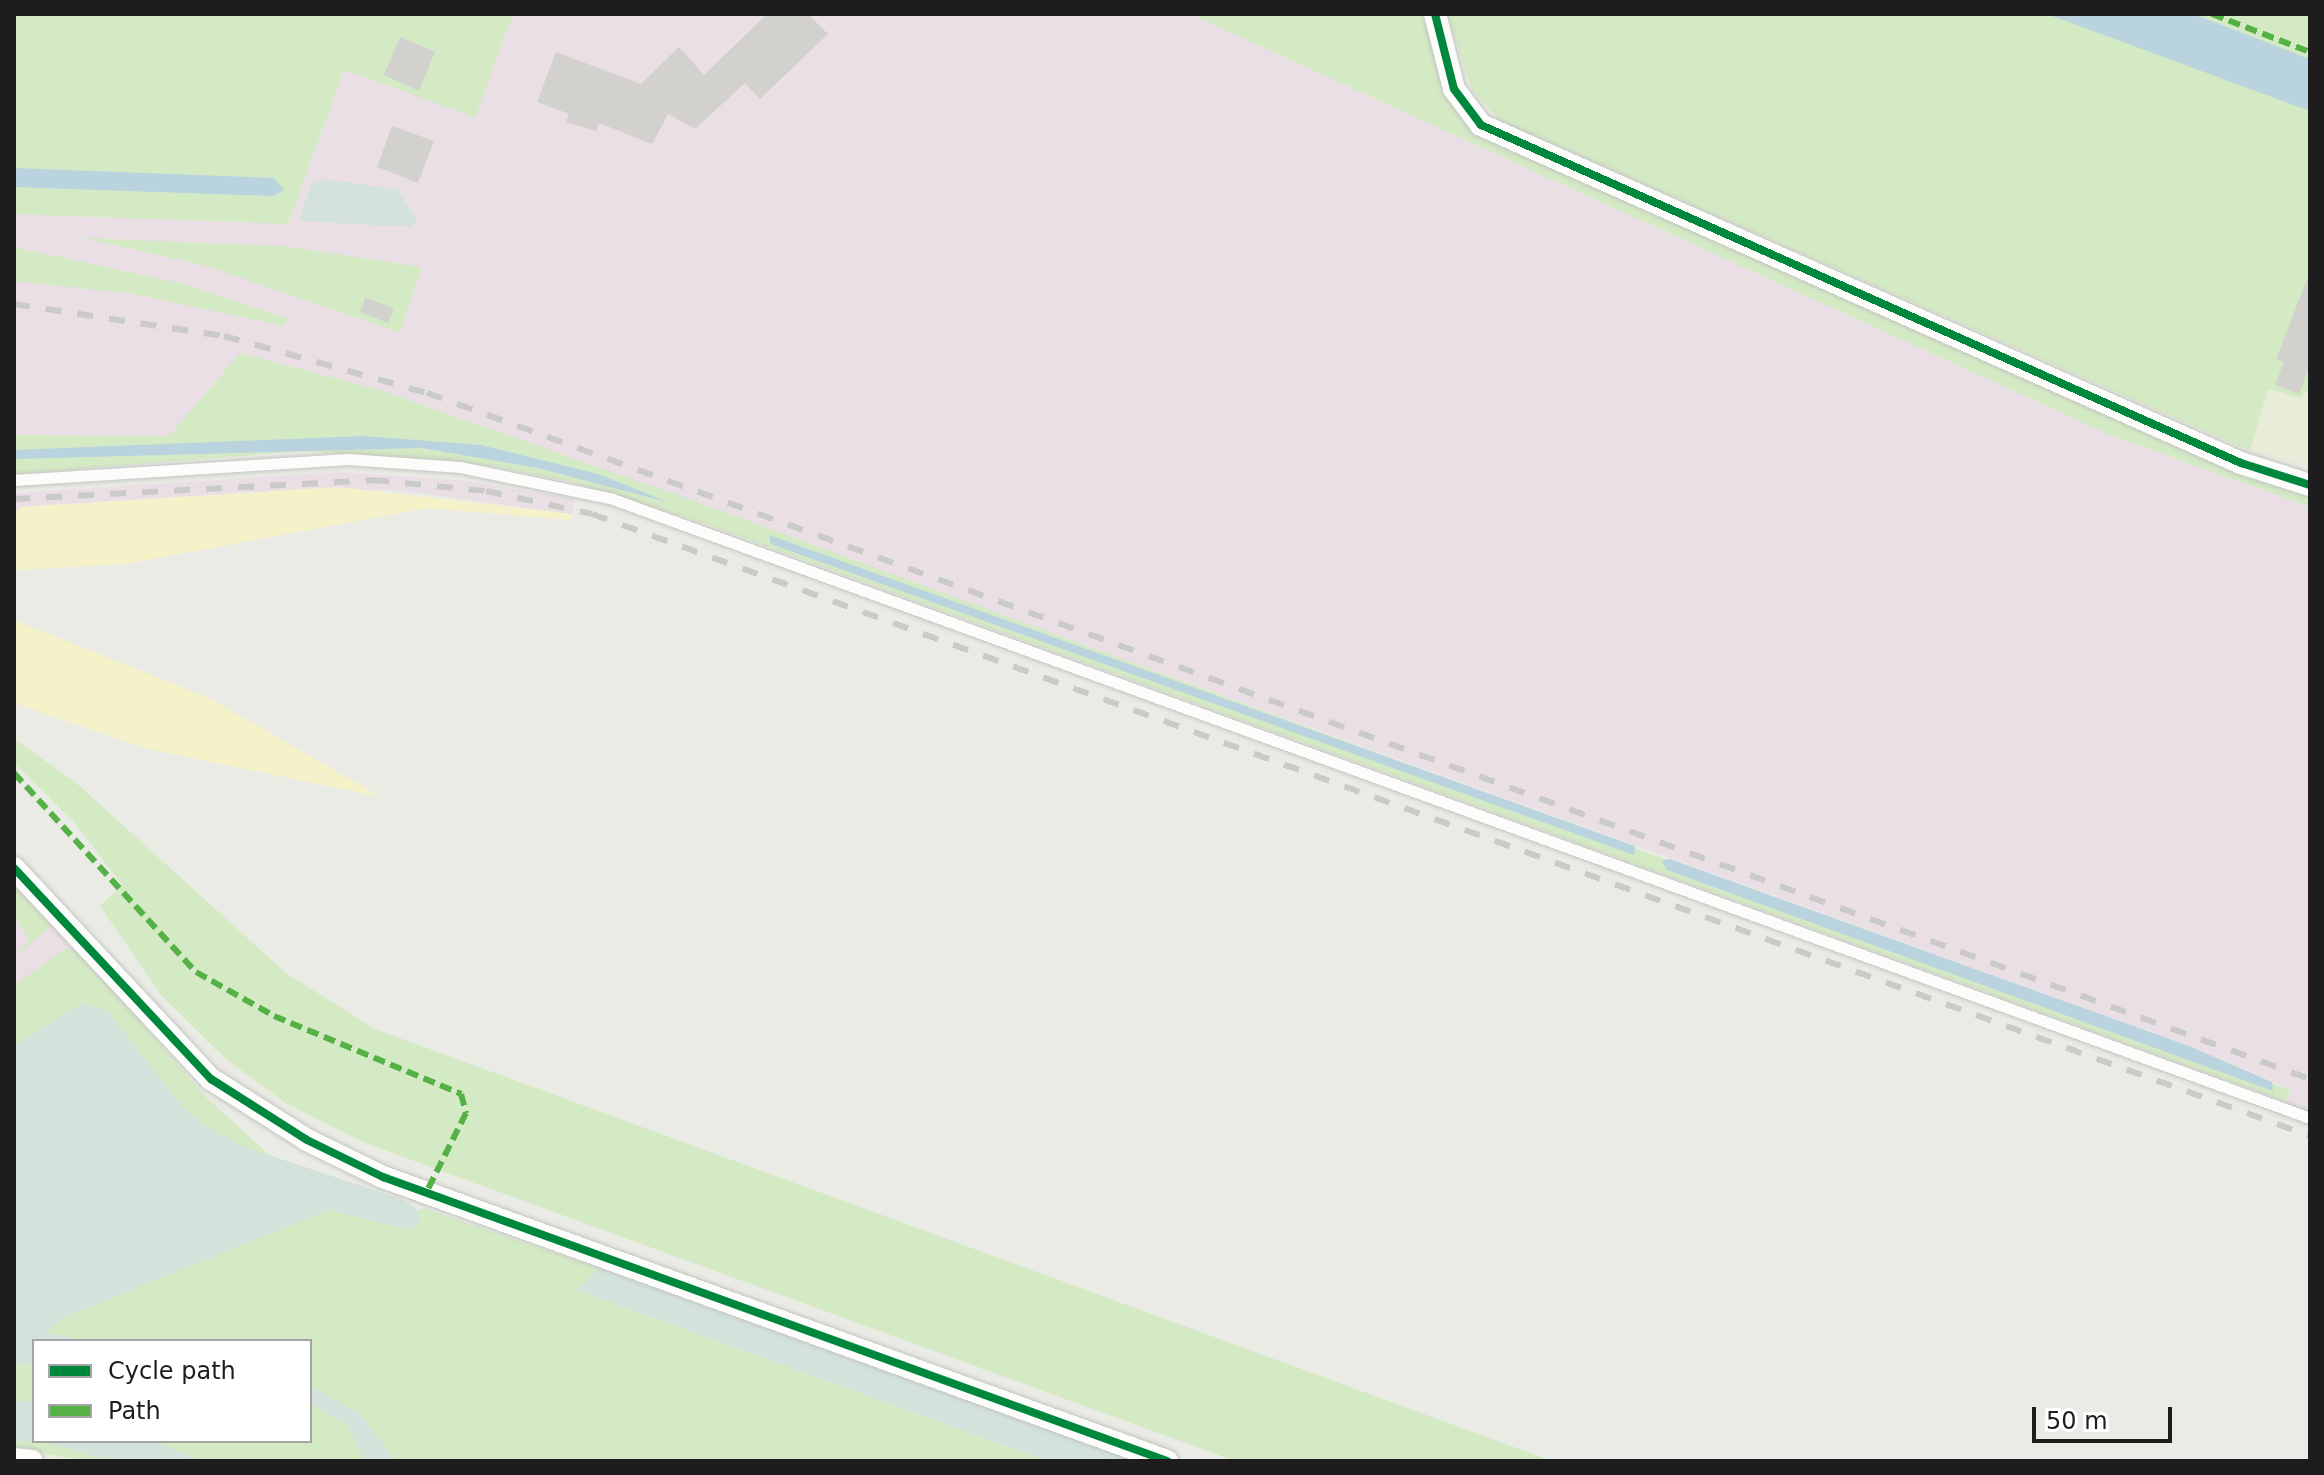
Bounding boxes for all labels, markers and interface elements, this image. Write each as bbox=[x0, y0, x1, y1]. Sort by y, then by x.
legend bbox=[32, 1339, 312, 1443]
text: Cycle path bbox=[108, 1357, 236, 1385]
scale bar bbox=[2036, 1391, 2176, 1441]
text: Path bbox=[108, 1397, 161, 1425]
text: 50 m bbox=[2046, 1407, 2108, 1435]

